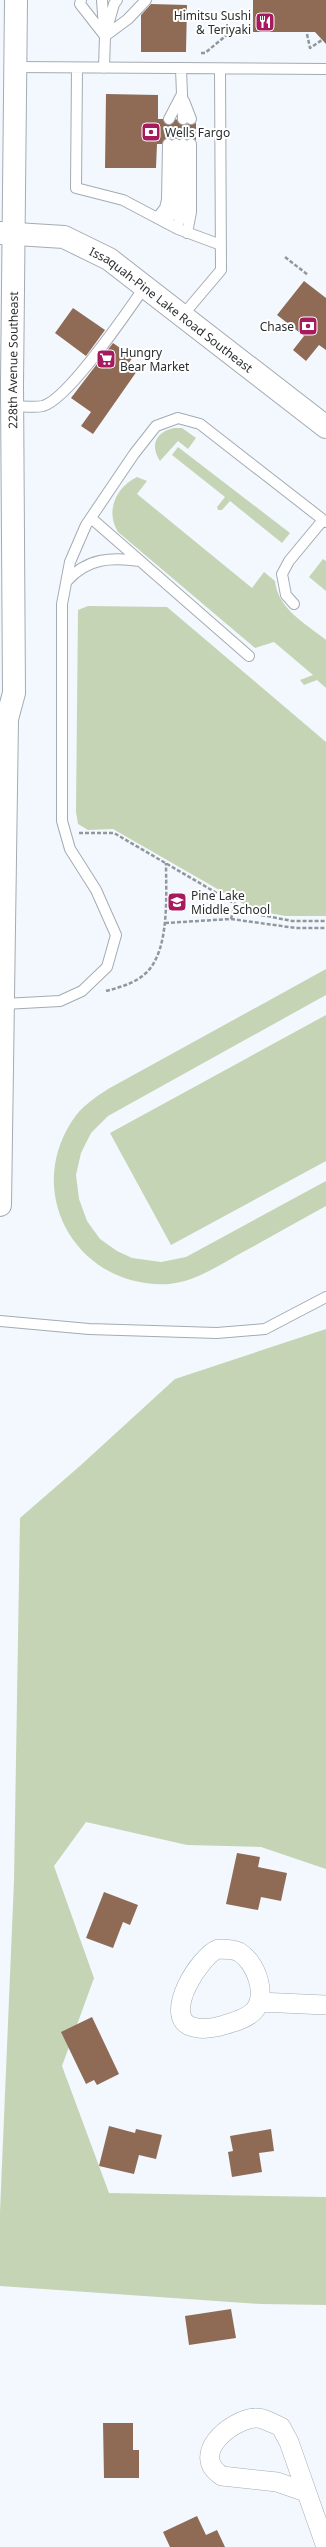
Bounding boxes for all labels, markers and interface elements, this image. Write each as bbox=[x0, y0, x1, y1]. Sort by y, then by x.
place label: Himitsu Sushi & Teriyaki bbox=[174, 7, 251, 38]
restaurant icon: Himitsu Sushi & Teriyaki bbox=[254, 11, 276, 33]
bank icon: Wells Fargo bbox=[140, 121, 162, 143]
place label: Wells Fargo bbox=[165, 124, 230, 141]
street label: Issaquah-Pine Lake Road Southeast bbox=[87, 242, 257, 376]
street label: 228th Avenue Southeast bbox=[3, 291, 21, 429]
bank icon: Chase bbox=[297, 315, 319, 337]
place label: Chase bbox=[260, 318, 294, 335]
place label: Hungry Bear Market bbox=[120, 344, 190, 375]
supermarket icon: Hungry Bear Market bbox=[95, 348, 117, 370]
place label: Pine Lake Middle School bbox=[191, 887, 270, 918]
school or university icon: Pine Lake Middle School bbox=[166, 891, 188, 913]

